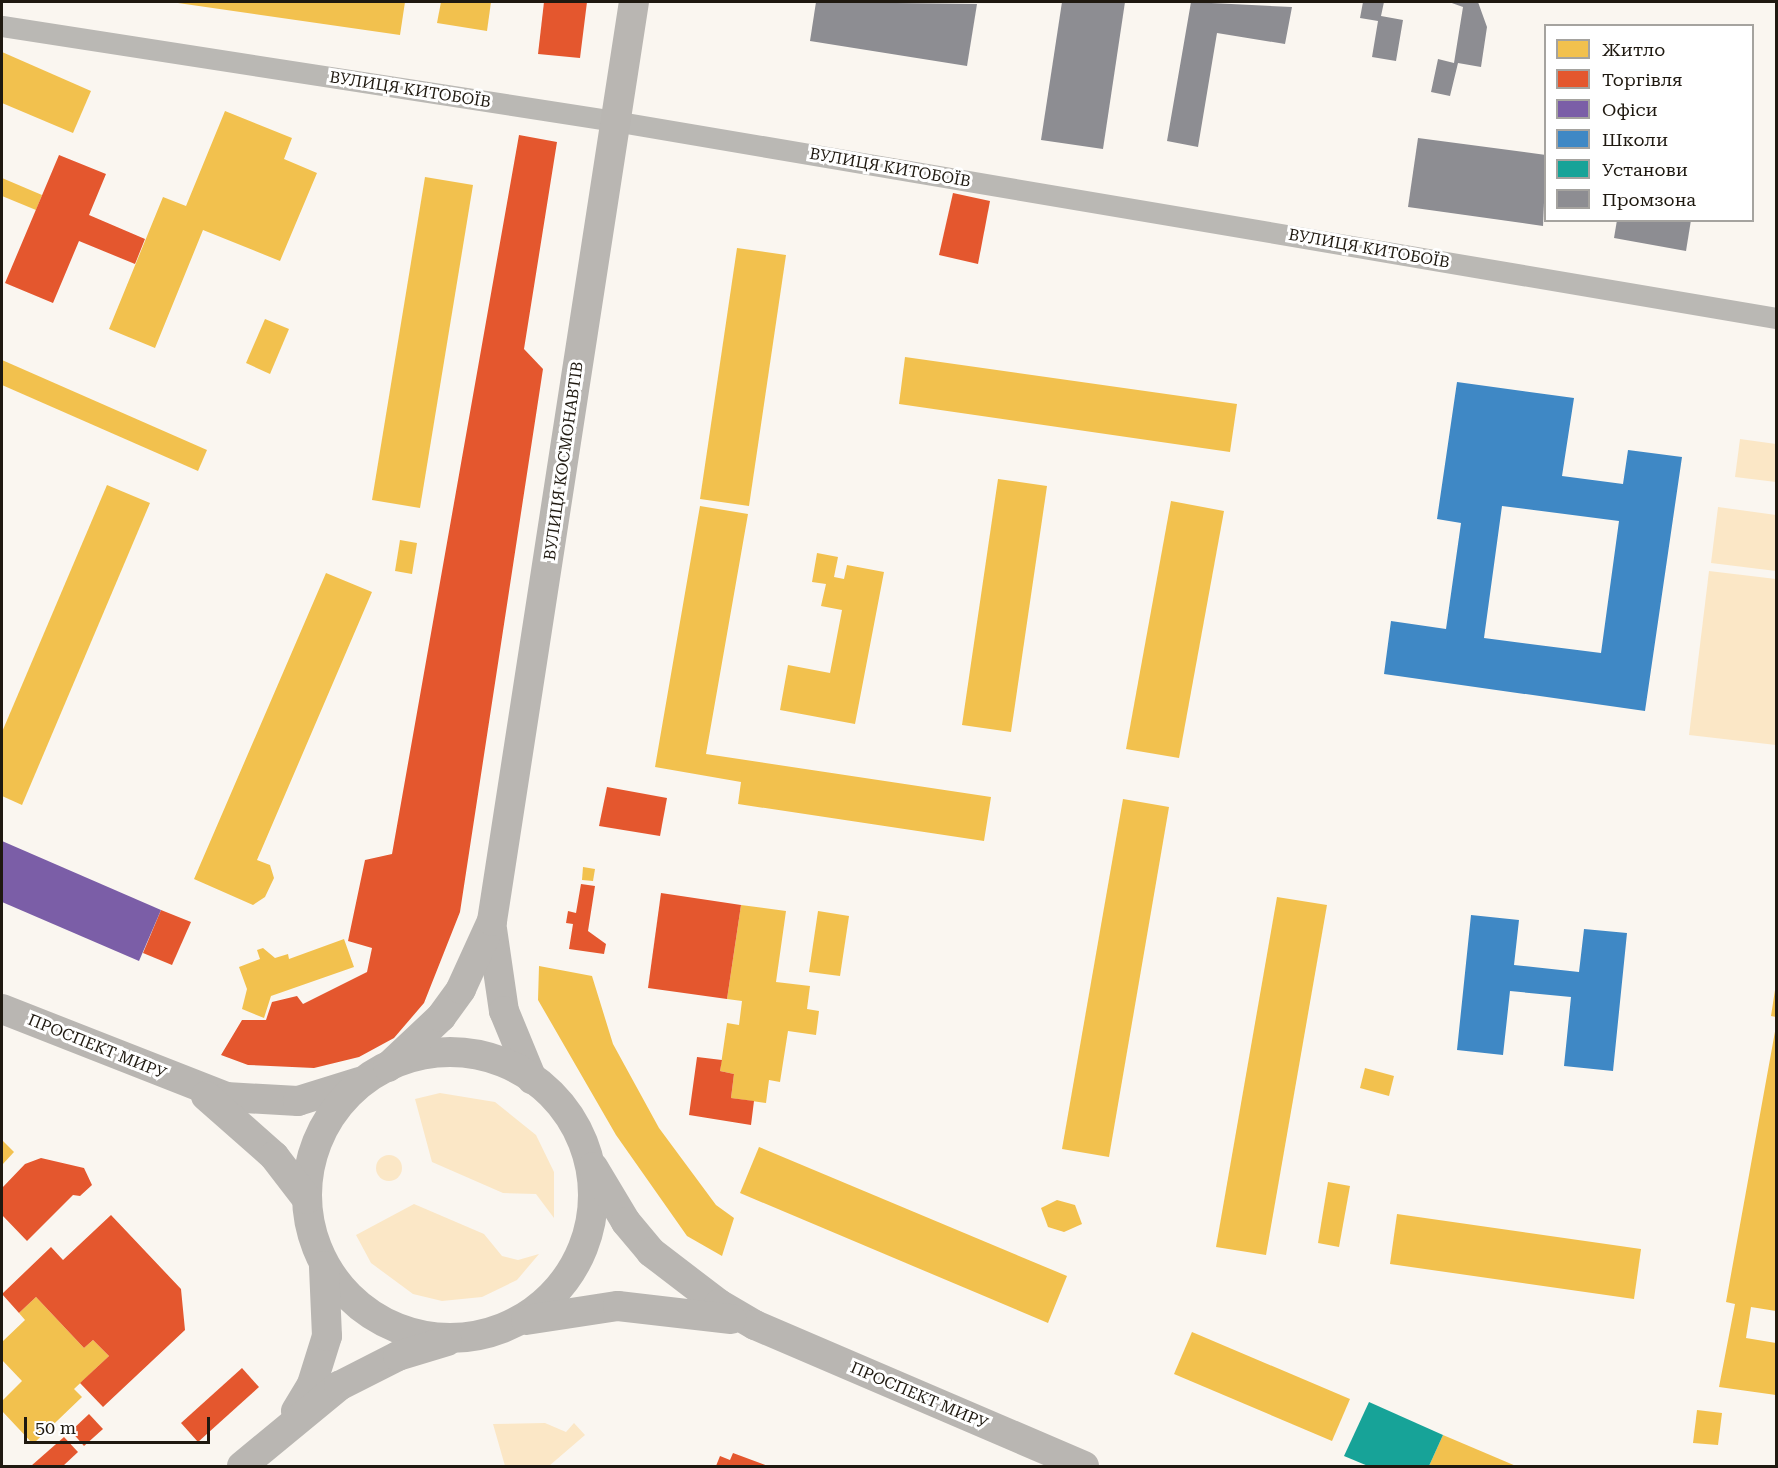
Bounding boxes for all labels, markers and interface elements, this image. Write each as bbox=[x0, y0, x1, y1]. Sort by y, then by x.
legend bbox=[1544, 24, 1754, 222]
text: Житло bbox=[1602, 39, 1665, 60]
street label: ВУЛИЦЯ КИТОБОЇВ bbox=[328, 68, 492, 112]
text: Торгівля bbox=[1602, 69, 1683, 90]
text: Офіси bbox=[1602, 99, 1658, 120]
text: Школи bbox=[1602, 129, 1668, 150]
street label: ВУЛИЦЯ КИТОБОЇВ bbox=[808, 144, 972, 192]
text: Установи bbox=[1602, 159, 1688, 180]
text: Промзона bbox=[1602, 189, 1696, 210]
street label: ВУЛИЦЯ КИТОБОЇВ bbox=[1287, 225, 1451, 273]
street label: ВУЛИЦЯ КОСМОНАВТІВ bbox=[541, 360, 587, 562]
street label: ПРОСПЕКТ МИРУ bbox=[25, 1010, 169, 1084]
street label: ПРОСПЕКТ МИРУ bbox=[847, 1358, 991, 1434]
scale bar bbox=[27, 1405, 213, 1443]
text: 50 m bbox=[35, 1417, 76, 1438]

